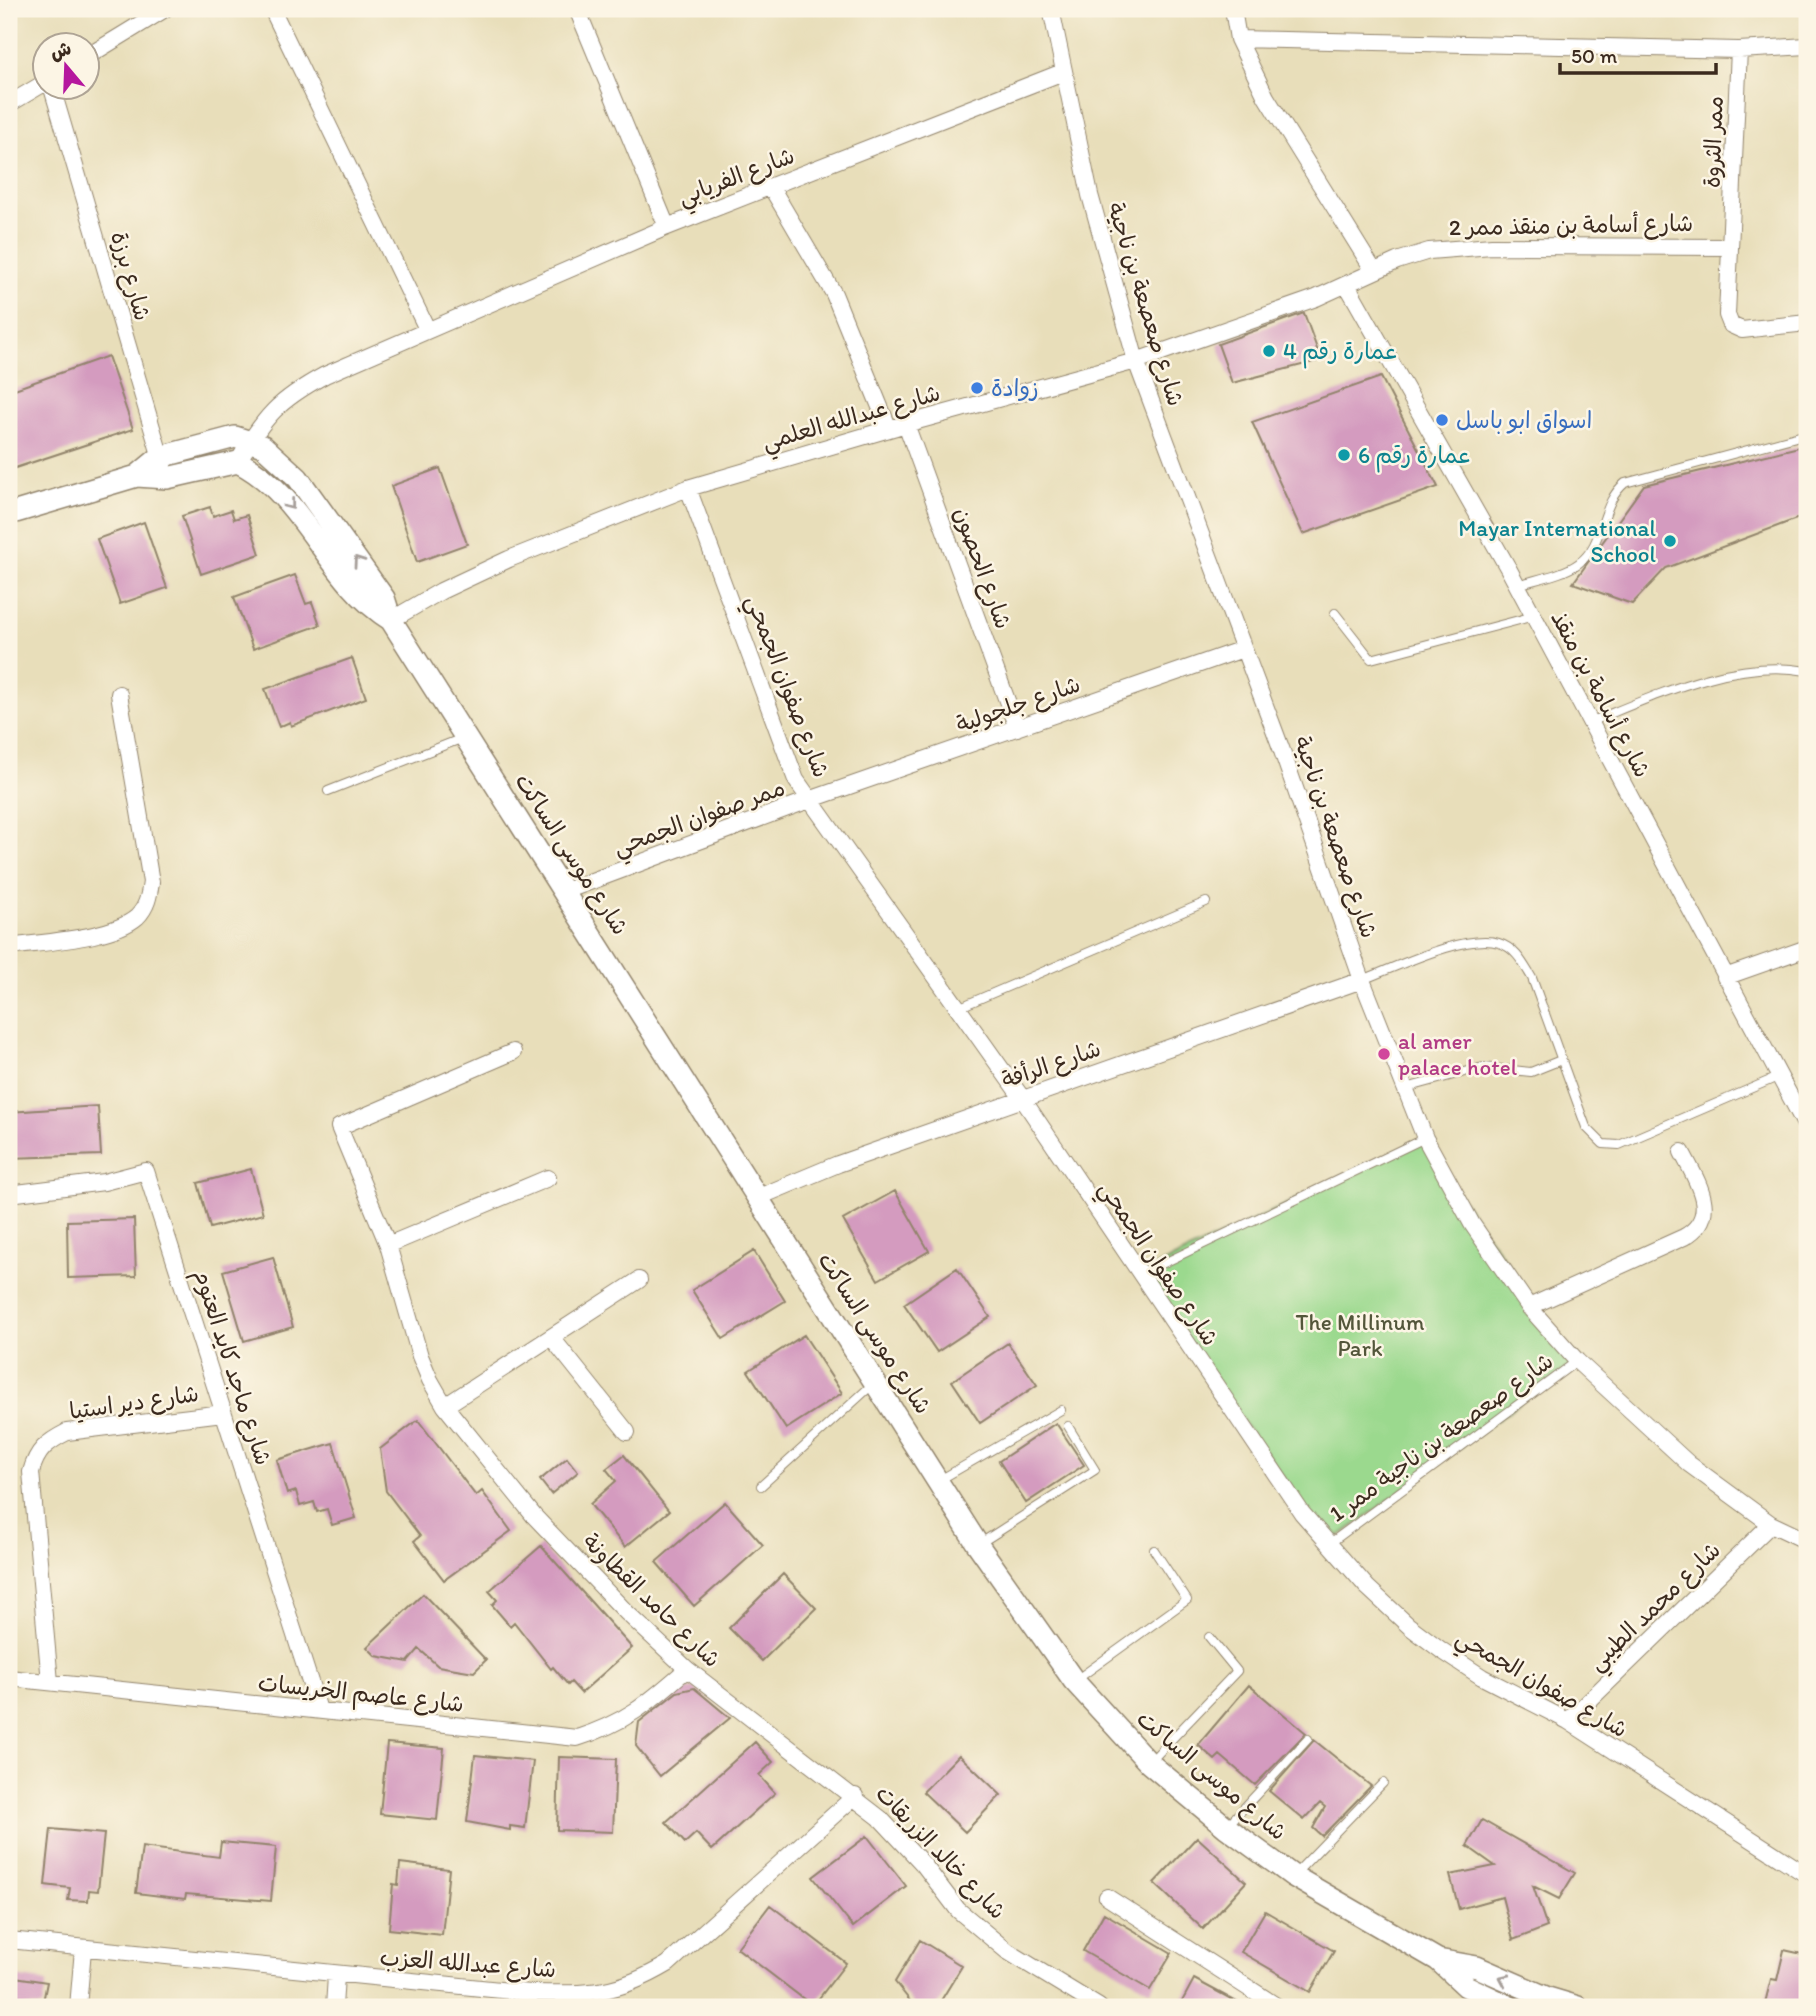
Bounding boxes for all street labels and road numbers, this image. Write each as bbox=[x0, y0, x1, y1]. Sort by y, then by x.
street label: ممر الثروة bbox=[1697, 95, 1729, 189]
street label: شارع الفريابي bbox=[674, 141, 801, 218]
street label: شارع صعصعة بن ناجية bbox=[1100, 199, 1190, 410]
street label: شارع أسامة بن منقذ ممر 2 bbox=[1449, 209, 1693, 243]
street label: شارع برزة bbox=[103, 228, 157, 324]
street label: شارع عبدالله العلمي bbox=[759, 378, 945, 463]
street label: شارع الحصون bbox=[946, 504, 1018, 633]
street label: شارع صفوان الجمحي bbox=[734, 591, 836, 784]
street label: شارع أسامة بن منقذ bbox=[1544, 606, 1657, 783]
street label: شارع جلجولية bbox=[952, 670, 1084, 740]
street label: شارع صعصعة بن ناجية bbox=[1286, 732, 1384, 942]
street label: شارع موسى الساكت bbox=[508, 768, 635, 941]
street label: ممر صفوان الجمحي bbox=[609, 773, 791, 868]
street label: شارع الرأفة bbox=[998, 1034, 1105, 1096]
street label: شارع صفوان الجمحي bbox=[1088, 1175, 1225, 1355]
street label: شارع موسى الساكت bbox=[811, 1247, 938, 1420]
street label: شارع ماجد كايد العتوم bbox=[185, 1266, 278, 1469]
street label: شارع صعصعة بن ناجية ممر 1 bbox=[1324, 1346, 1560, 1529]
street label: شارع دير استيا bbox=[68, 1379, 201, 1427]
street label: شارع حامد القطاونة bbox=[576, 1527, 727, 1674]
street label: شارع محمد الطيبي bbox=[1582, 1536, 1731, 1681]
street label: شارع صفوان الجمحي bbox=[1448, 1623, 1633, 1749]
street label: شارع عاصم الخريسات bbox=[256, 1668, 465, 1722]
street label: شارع موسى الساكت bbox=[1130, 1704, 1293, 1847]
street label: شارع خالد الزريقات bbox=[869, 1779, 1012, 1926]
street label: شارع عبدالله العزب bbox=[379, 1943, 557, 1985]

